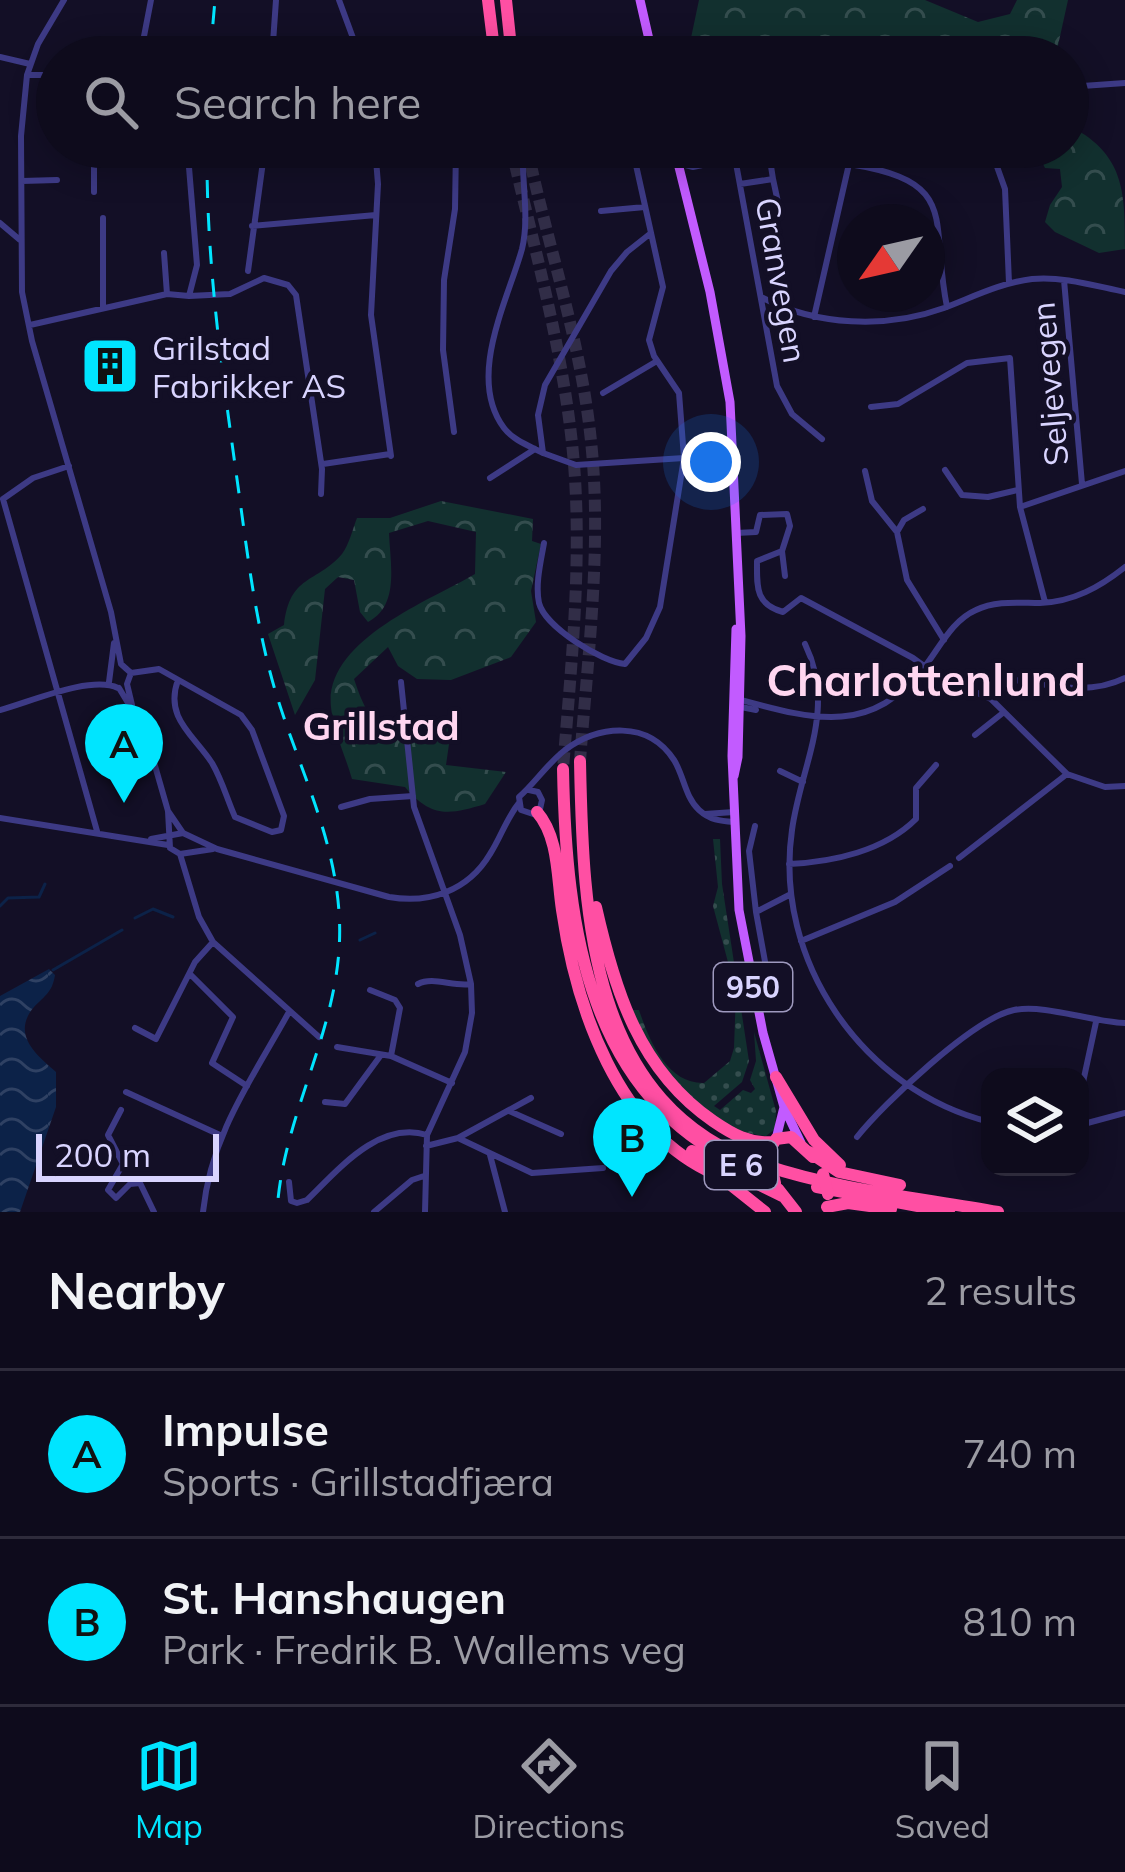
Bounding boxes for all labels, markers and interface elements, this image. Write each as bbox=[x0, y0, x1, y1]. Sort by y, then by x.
search box bbox=[36, 36, 1089, 168]
icon: search bbox=[78, 69, 144, 135]
text: Search here bbox=[174, 74, 421, 130]
street label: Granvegen bbox=[747, 194, 817, 366]
north arrow bbox=[837, 204, 945, 312]
street label: Seljevegen bbox=[1021, 300, 1077, 468]
place label: Grilstad Fabrikker AS bbox=[152, 327, 346, 406]
building icon: Grilstad Fabrikker AS bbox=[79, 335, 141, 397]
your location bbox=[681, 432, 741, 492]
district label: Charlottenlund bbox=[766, 651, 1086, 707]
district label: Grillstad bbox=[302, 701, 460, 750]
pin: A bbox=[85, 704, 163, 803]
road number: 950 bbox=[714, 963, 792, 1011]
map controls bbox=[981, 1068, 1089, 1176]
button: layers bbox=[981, 1068, 1089, 1176]
pin: B bbox=[593, 1098, 671, 1197]
scale bar bbox=[36, 1128, 219, 1181]
text: 200 m bbox=[54, 1134, 151, 1175]
road number: E 6 bbox=[705, 1141, 777, 1189]
text: Nearby bbox=[48, 1258, 225, 1322]
text: 2 results bbox=[924, 1266, 1077, 1315]
text: Impulse bbox=[162, 1401, 329, 1457]
text: A bbox=[72, 1429, 102, 1478]
text: 740 m bbox=[962, 1429, 1077, 1478]
text: Sports · Grillstadfjæra bbox=[162, 1457, 554, 1506]
text: St. Hanshaugen bbox=[162, 1569, 506, 1625]
text: B bbox=[74, 1597, 100, 1646]
text: 810 m bbox=[962, 1597, 1077, 1646]
text: Park · Fredrik B. Wallems veg bbox=[162, 1625, 686, 1674]
tab: Map bbox=[135, 1733, 203, 1846]
tab: Directions bbox=[473, 1733, 625, 1846]
tab: Saved bbox=[895, 1733, 990, 1846]

